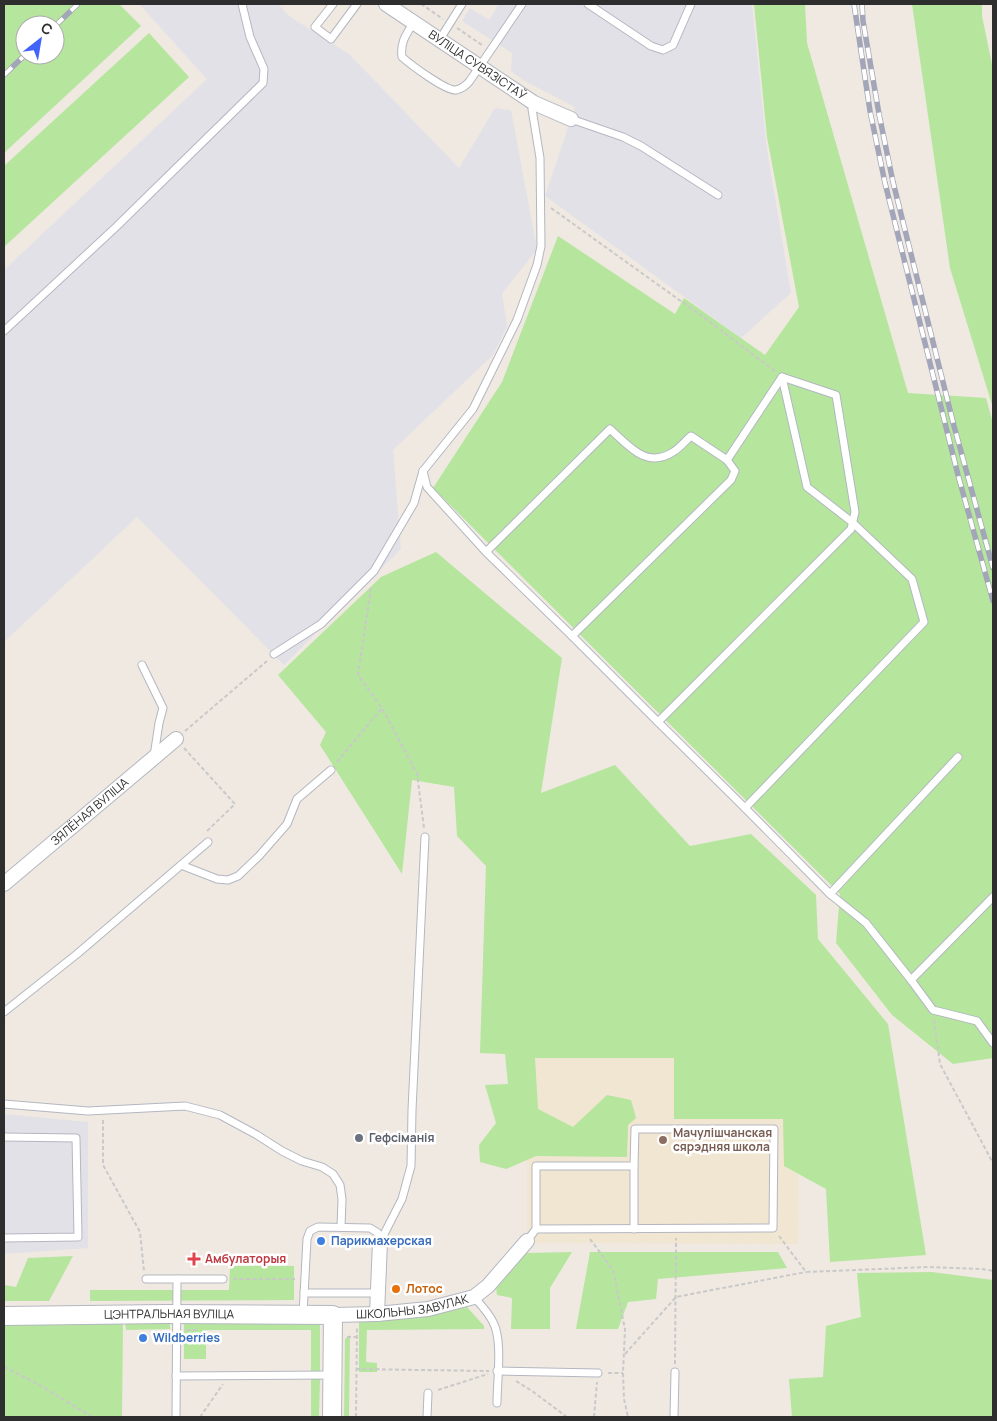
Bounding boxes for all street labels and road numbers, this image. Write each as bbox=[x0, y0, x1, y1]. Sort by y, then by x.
street label: ВУЛІЦА СУВЯЗІСТАЎ bbox=[425, 26, 531, 104]
street label: ЗЯЛЁНАЯ ВУЛІЦА bbox=[47, 773, 132, 849]
street label: ШКОЛЬНЫ ЗАВУЛАК bbox=[356, 1290, 471, 1322]
street label: ЦЭНТРАЛЬНАЯ ВУЛІЦА bbox=[104, 1305, 235, 1323]

